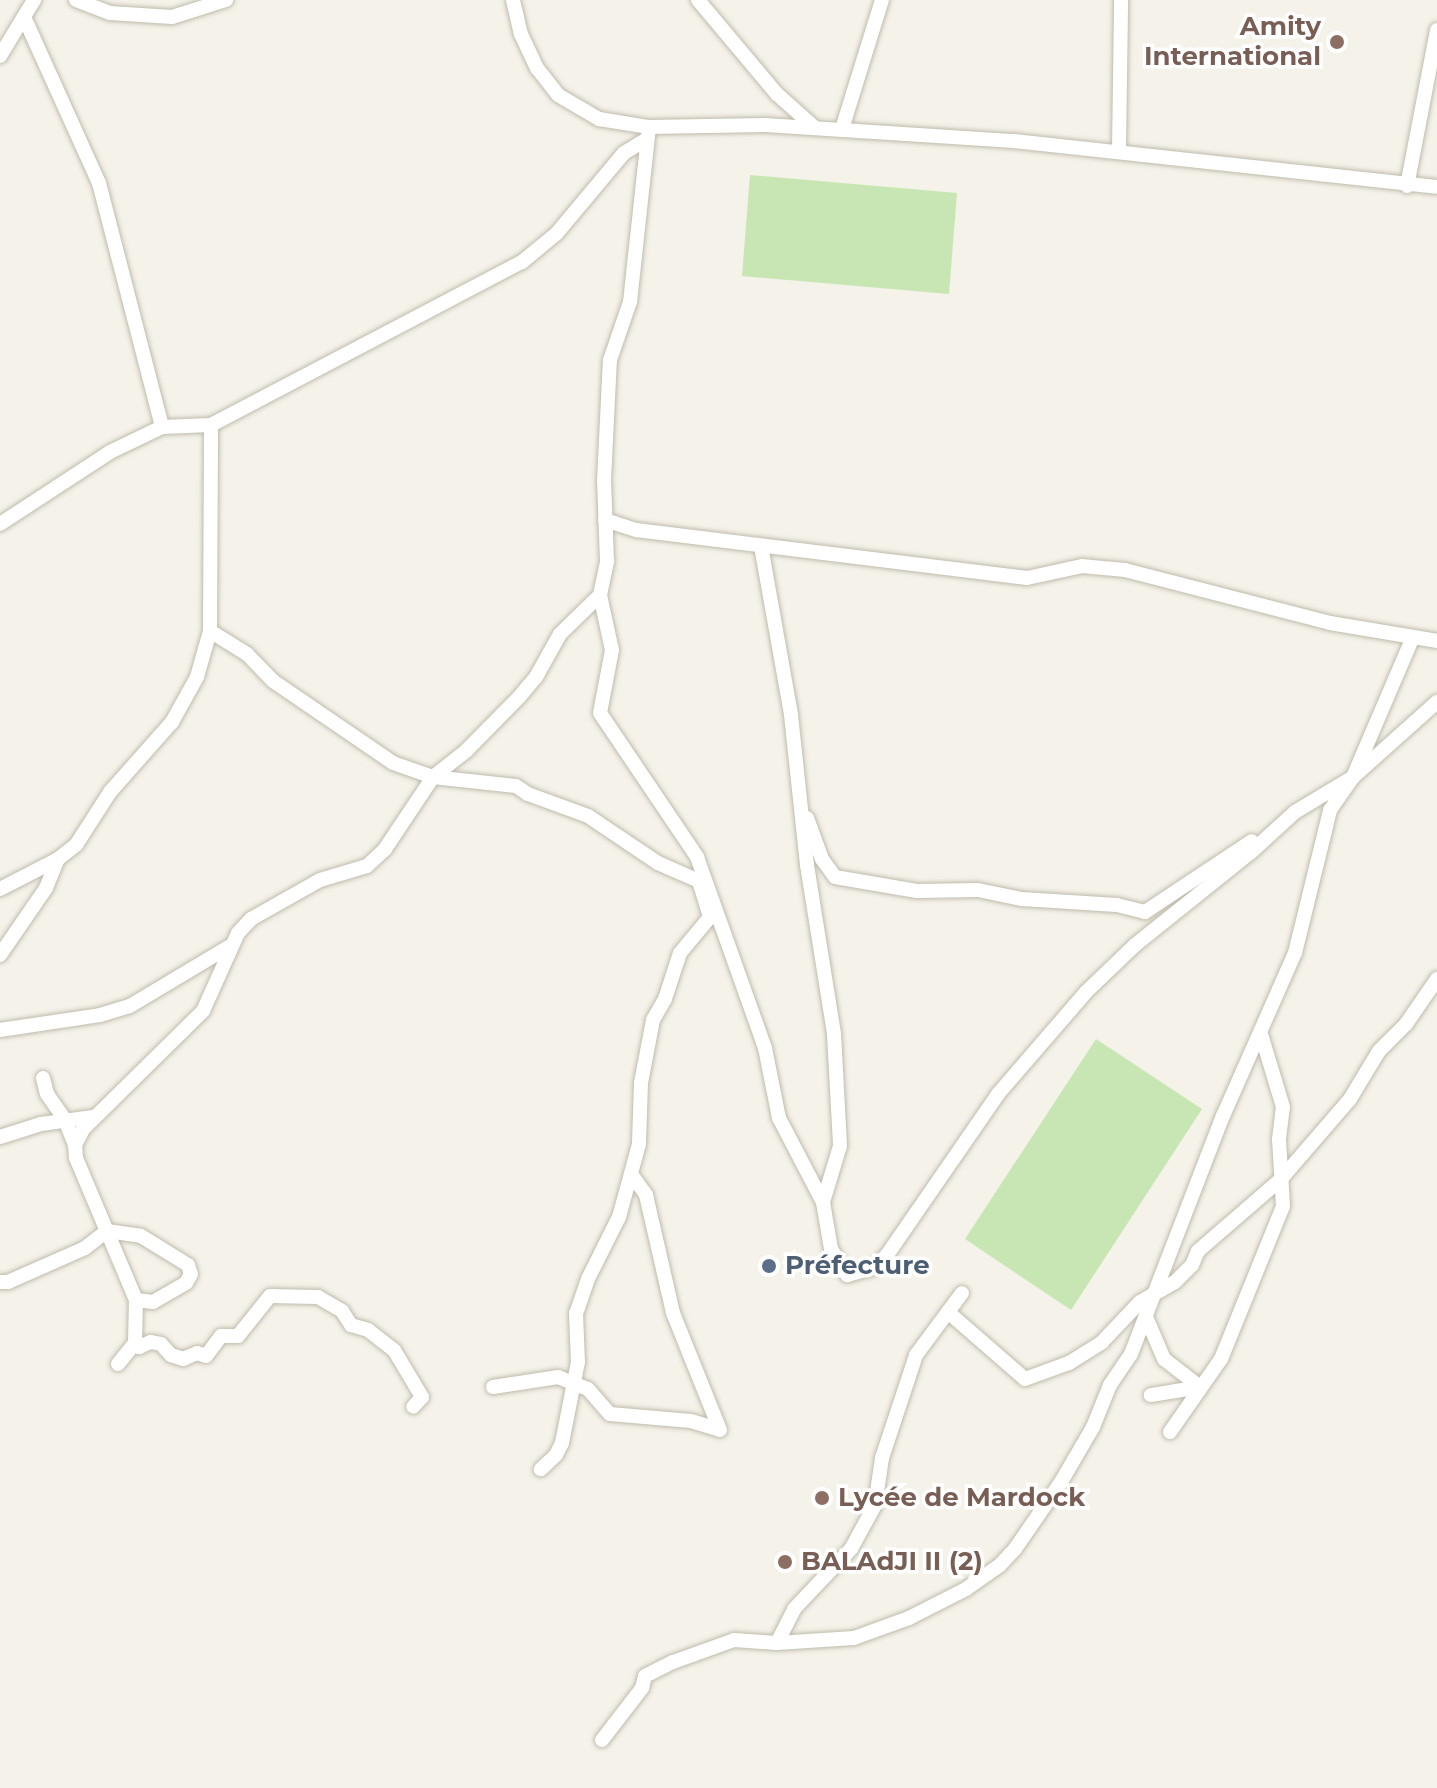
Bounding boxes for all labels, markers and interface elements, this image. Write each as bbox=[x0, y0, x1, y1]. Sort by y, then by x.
place label: Amity International bbox=[1144, 11, 1321, 72]
marker: Amity International bbox=[1328, 33, 1346, 51]
place label: Préfecture bbox=[785, 1250, 930, 1282]
marker: Préfecture bbox=[760, 1257, 778, 1275]
place label: Lycée de Mardock bbox=[838, 1482, 1085, 1514]
marker: Lycée de Mardock bbox=[813, 1489, 831, 1507]
place label: BALAdJI II (2) bbox=[801, 1546, 983, 1578]
marker: BALAdJI II (2) bbox=[776, 1553, 794, 1571]

